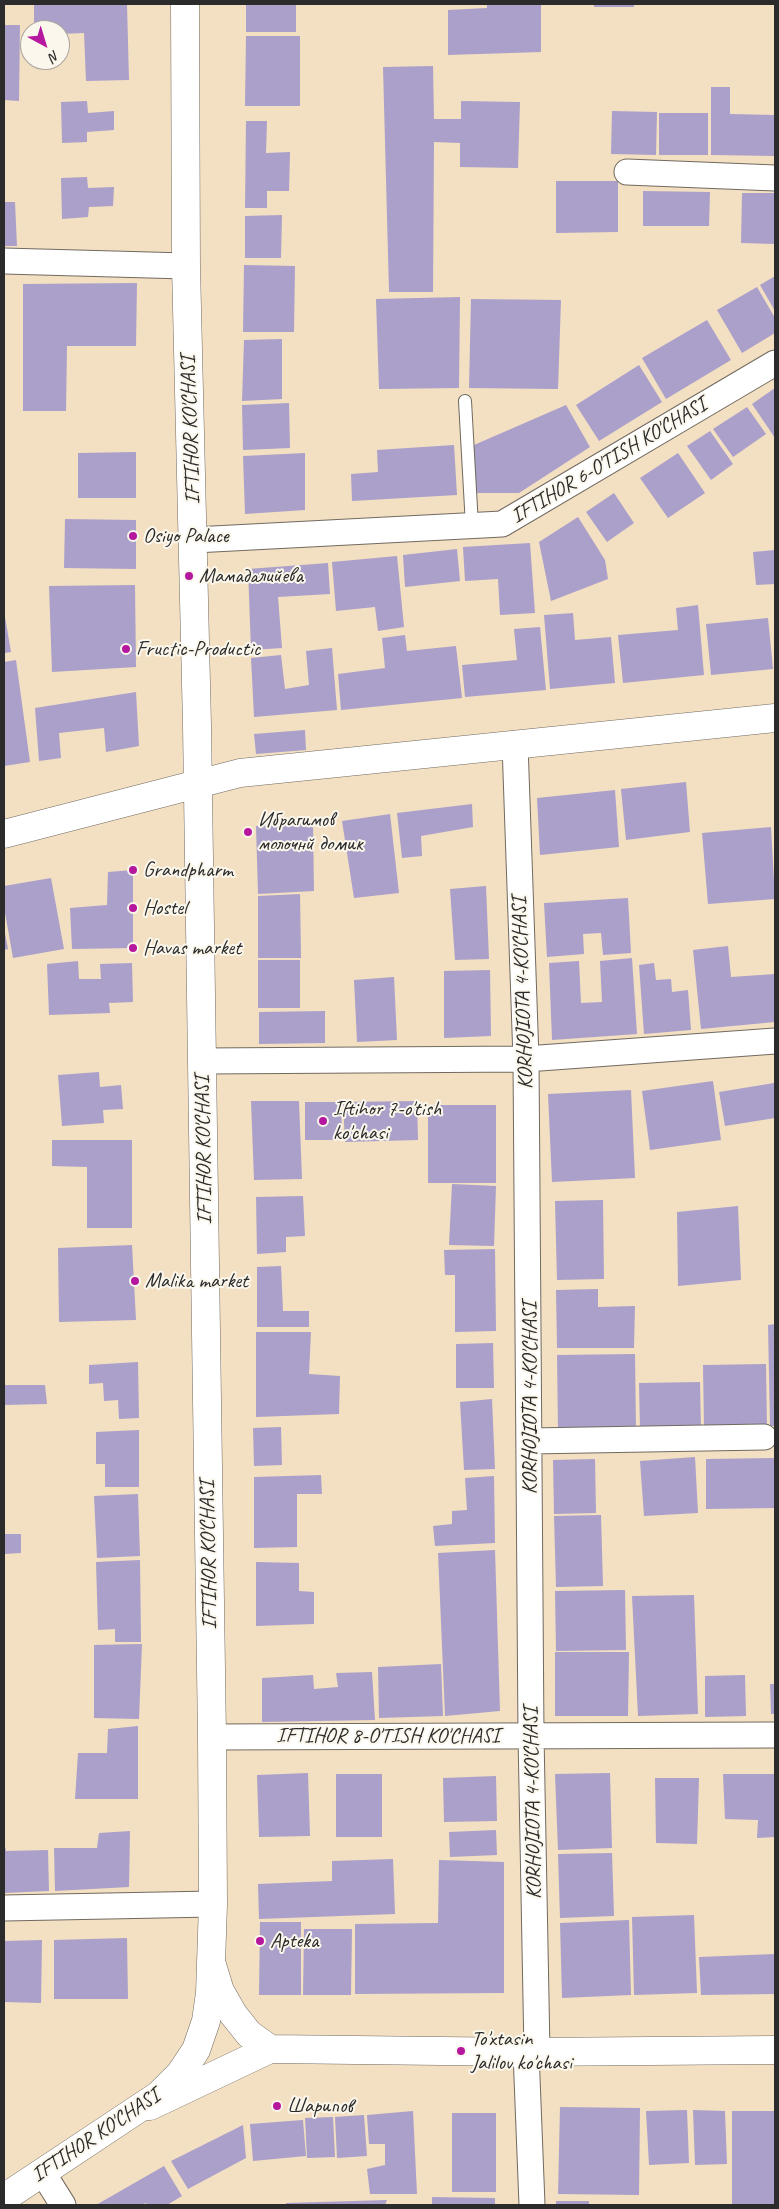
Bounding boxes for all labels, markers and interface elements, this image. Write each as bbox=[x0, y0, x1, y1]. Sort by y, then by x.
north arrow bbox=[20, 20, 70, 70]
text: N bbox=[45, 47, 63, 66]
street label: IFTIHOR KO'CHASI bbox=[176, 355, 206, 505]
street label: IFTIHOR 6-O'TISH KO'CHASI bbox=[507, 393, 711, 529]
place label: Osiyo Palace bbox=[143, 523, 229, 549]
marker: Osiyo Palace bbox=[127, 530, 139, 542]
place label: Мамадалийева bbox=[199, 563, 303, 589]
marker: Мамадалийева bbox=[183, 570, 195, 582]
place label: Fructic-Productic bbox=[136, 636, 260, 662]
marker: Fructic-Productic bbox=[120, 643, 132, 655]
place label: Ибрагимов молочнй домик bbox=[258, 807, 363, 857]
marker: Ибрагимов молочнй домик bbox=[242, 826, 254, 838]
place label: Grandpharm bbox=[143, 857, 233, 883]
marker: Grandpharm bbox=[127, 864, 139, 876]
place label: Hostel bbox=[143, 895, 187, 921]
street label: KORHOJIOTA 4-KO'CHASI bbox=[507, 896, 539, 1090]
marker: Hostel bbox=[127, 902, 139, 914]
place label: Havas market bbox=[143, 935, 241, 961]
marker: Havas market bbox=[127, 942, 139, 954]
street label: IFTIHOR KO'CHASI bbox=[190, 1075, 218, 1225]
place label: Iftihor 7-o'tish ko'chasi bbox=[333, 1096, 441, 1146]
marker: Iftihor 7-o'tish ko'chasi bbox=[317, 1115, 329, 1127]
place label: Malika market bbox=[145, 1268, 248, 1294]
marker: Malika market bbox=[129, 1275, 141, 1287]
street label: KORHOJIOTA 4-KO'CHASI bbox=[517, 1302, 543, 1494]
street label: IFTIHOR KO'CHASI bbox=[195, 1480, 223, 1630]
street label: KORHOJIOTA 4-KO'CHASI bbox=[519, 1707, 547, 1899]
street label: IFTIHOR 8-O'TISH KO'CHASI bbox=[276, 1723, 500, 1749]
place label: Apteka bbox=[270, 1928, 318, 1954]
marker: Apteka bbox=[254, 1935, 266, 1947]
place label: To'xtasin Jalilov ko'chasi bbox=[471, 2026, 572, 2076]
marker: To'xtasin Jalilov ko'chasi bbox=[455, 2045, 467, 2057]
street label: IFTIHOR KO'CHASI bbox=[27, 2084, 165, 2188]
place label: Шарипов bbox=[287, 2093, 353, 2119]
marker: Шарипов bbox=[271, 2100, 283, 2112]

